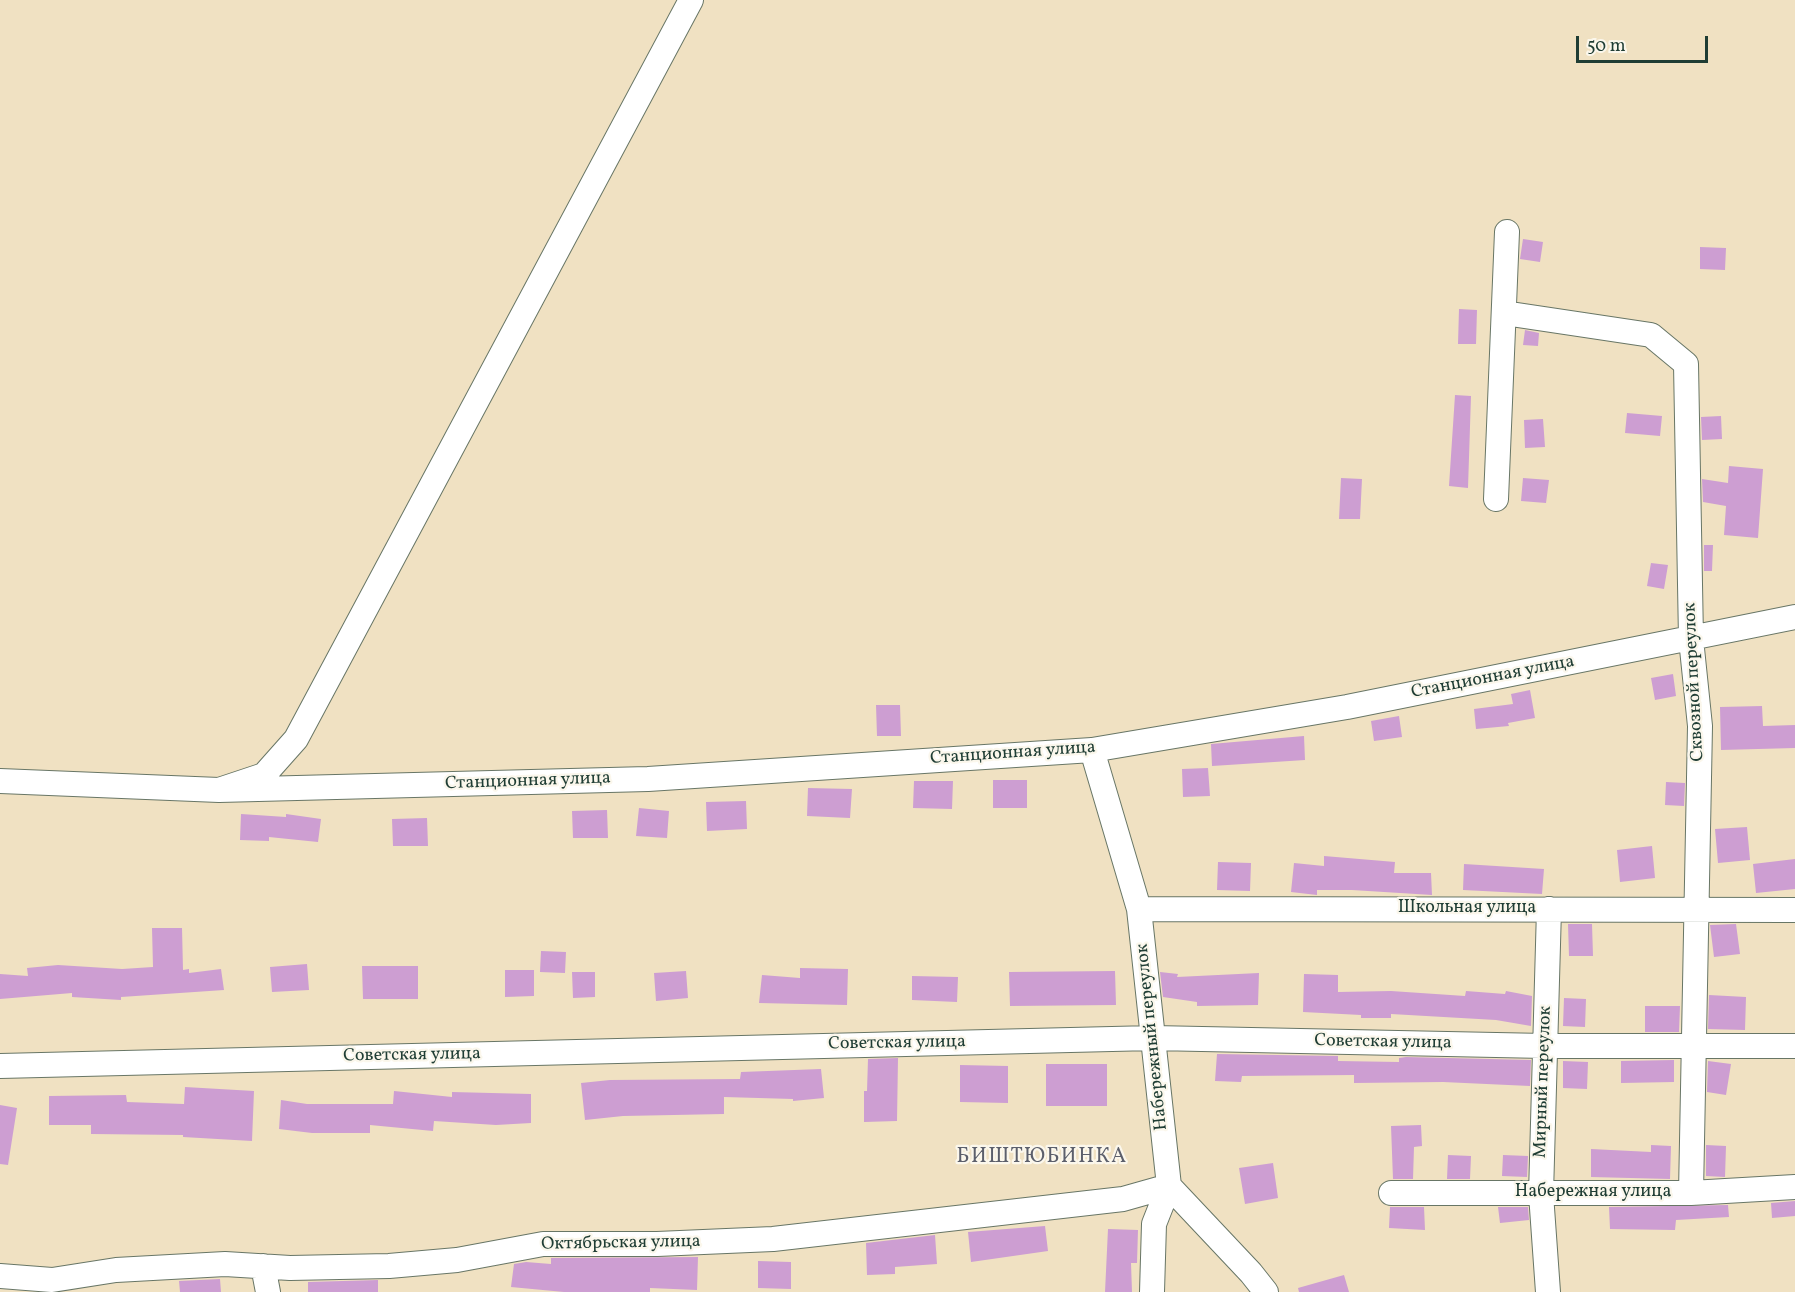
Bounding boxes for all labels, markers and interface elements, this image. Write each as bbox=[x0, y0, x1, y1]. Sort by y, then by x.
scale bar bbox=[1579, 24, 1711, 62]
text: 50 m bbox=[1587, 34, 1626, 59]
street label: Сквозной переулок bbox=[1680, 602, 1710, 762]
street label: Станционная улица bbox=[1410, 652, 1576, 704]
street label: Станционная улица bbox=[930, 737, 1096, 771]
street label: Станционная улица bbox=[445, 768, 611, 796]
street label: Школьная улица bbox=[1398, 898, 1536, 920]
street label: Набережный переулок bbox=[1132, 942, 1174, 1132]
street label: Мирный переулок bbox=[1531, 1006, 1557, 1158]
street label: Советская улица bbox=[1314, 1031, 1452, 1055]
street label: Советская улица bbox=[828, 1032, 966, 1056]
street label: Советская улица bbox=[343, 1044, 481, 1068]
district label: БИШТЮБИНКА bbox=[956, 1145, 1128, 1171]
street label: Набережная улица bbox=[1515, 1182, 1671, 1204]
street label: Октябрьская улица bbox=[541, 1232, 701, 1256]

